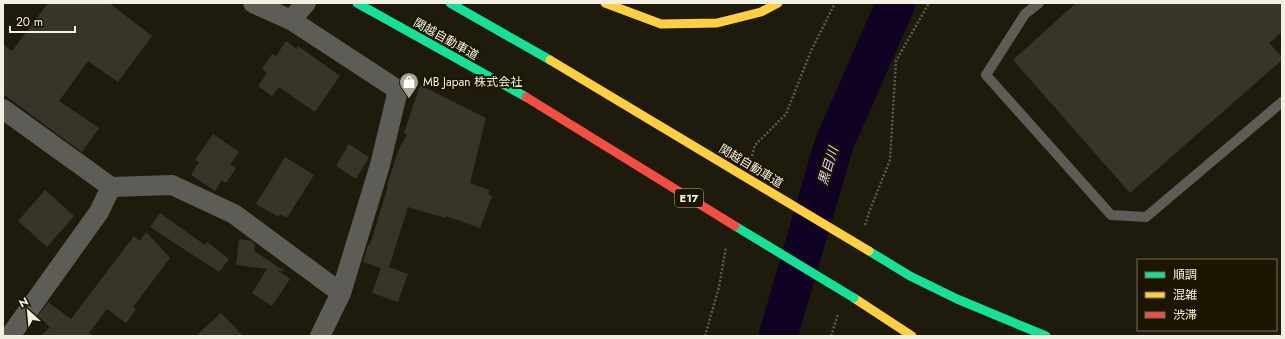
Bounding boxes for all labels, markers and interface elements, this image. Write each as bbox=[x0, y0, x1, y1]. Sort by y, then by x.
scale bar bbox=[10, 8, 75, 34]
text: 20 m bbox=[16, 13, 43, 31]
street label: 関越自動車道 bbox=[410, 14, 482, 64]
shop icon: MB Japan 株式会社 bbox=[398, 71, 420, 99]
place label: MB Japan 株式会社 bbox=[423, 73, 522, 91]
street label: 関越自動車道 bbox=[715, 140, 787, 192]
water label: 黒目川 bbox=[813, 143, 843, 187]
road number: E17 bbox=[675, 189, 703, 207]
legend bbox=[1137, 259, 1277, 331]
text: 順調 bbox=[1173, 266, 1197, 284]
text: 混雑 bbox=[1173, 286, 1197, 304]
north arrow bbox=[8, 291, 48, 331]
text: N bbox=[16, 293, 31, 311]
text: 渋滞 bbox=[1173, 306, 1197, 324]

